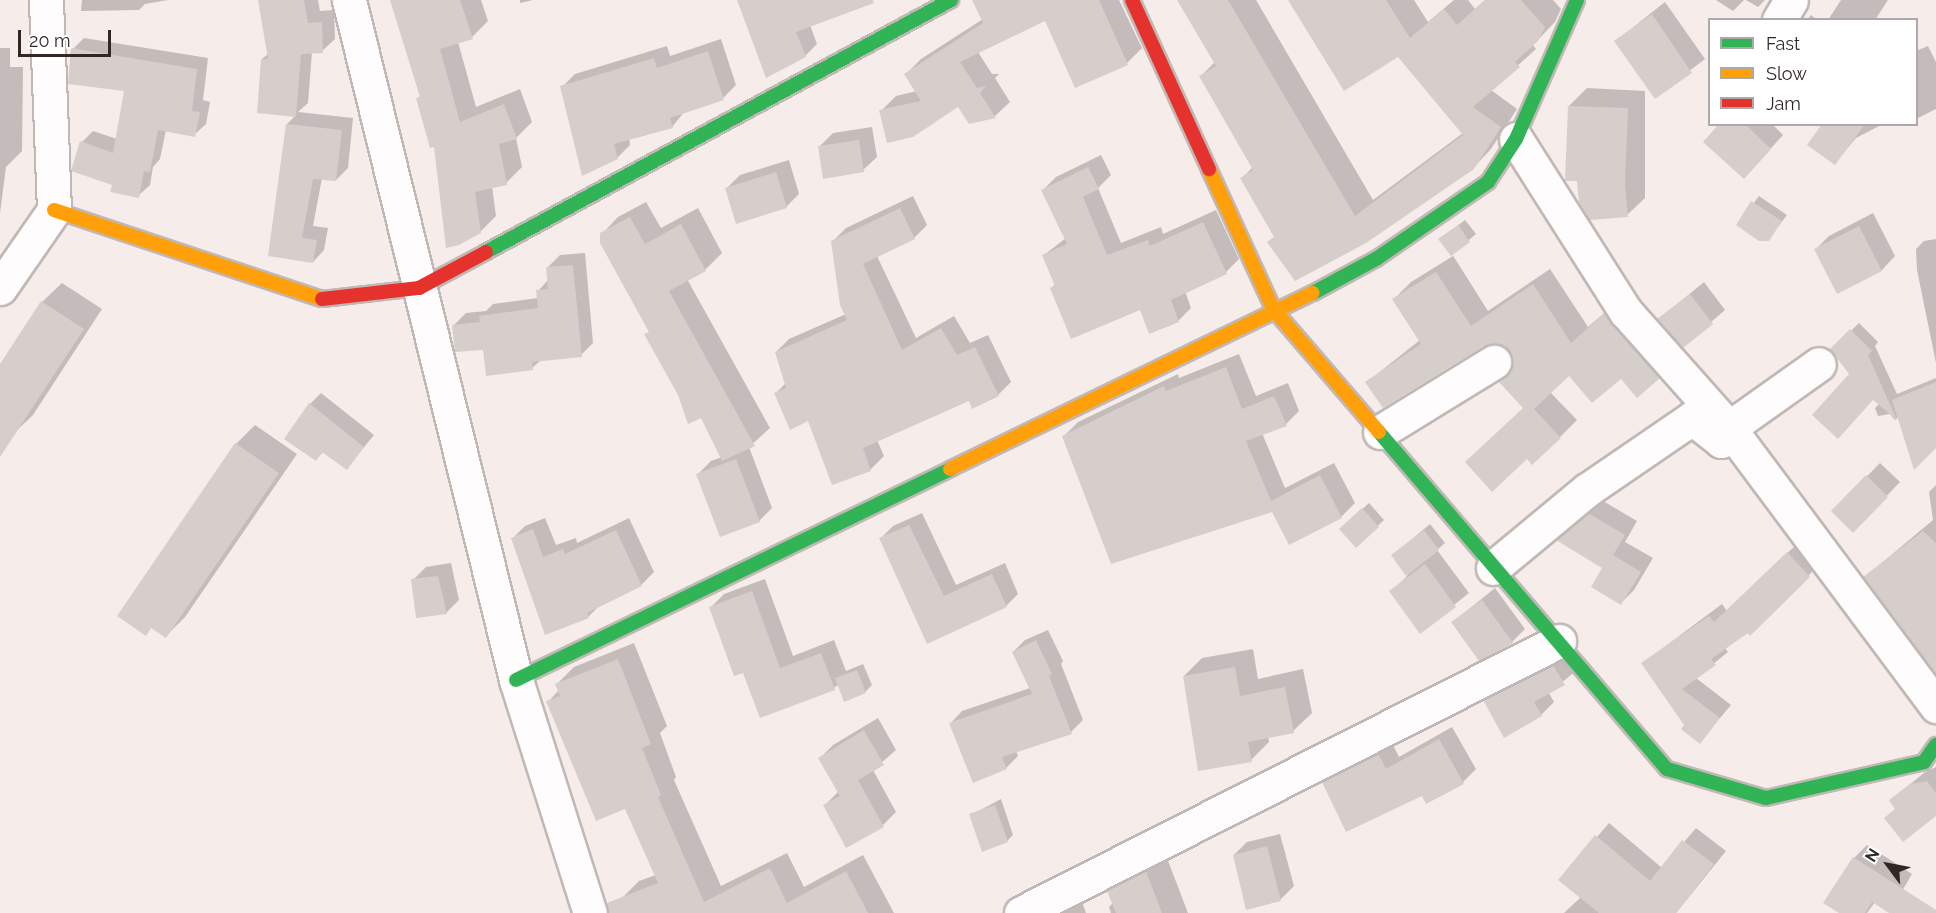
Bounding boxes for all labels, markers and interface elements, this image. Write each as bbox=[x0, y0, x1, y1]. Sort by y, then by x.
scale bar bbox=[21, 18, 114, 56]
legend bbox=[1708, 18, 1918, 126]
text: 20 m bbox=[29, 30, 71, 51]
text: Fast bbox=[1766, 33, 1800, 54]
text: Slow bbox=[1766, 63, 1807, 84]
text: Jam bbox=[1766, 93, 1801, 114]
north arrow bbox=[1858, 835, 1918, 895]
text: N bbox=[1861, 845, 1884, 865]

